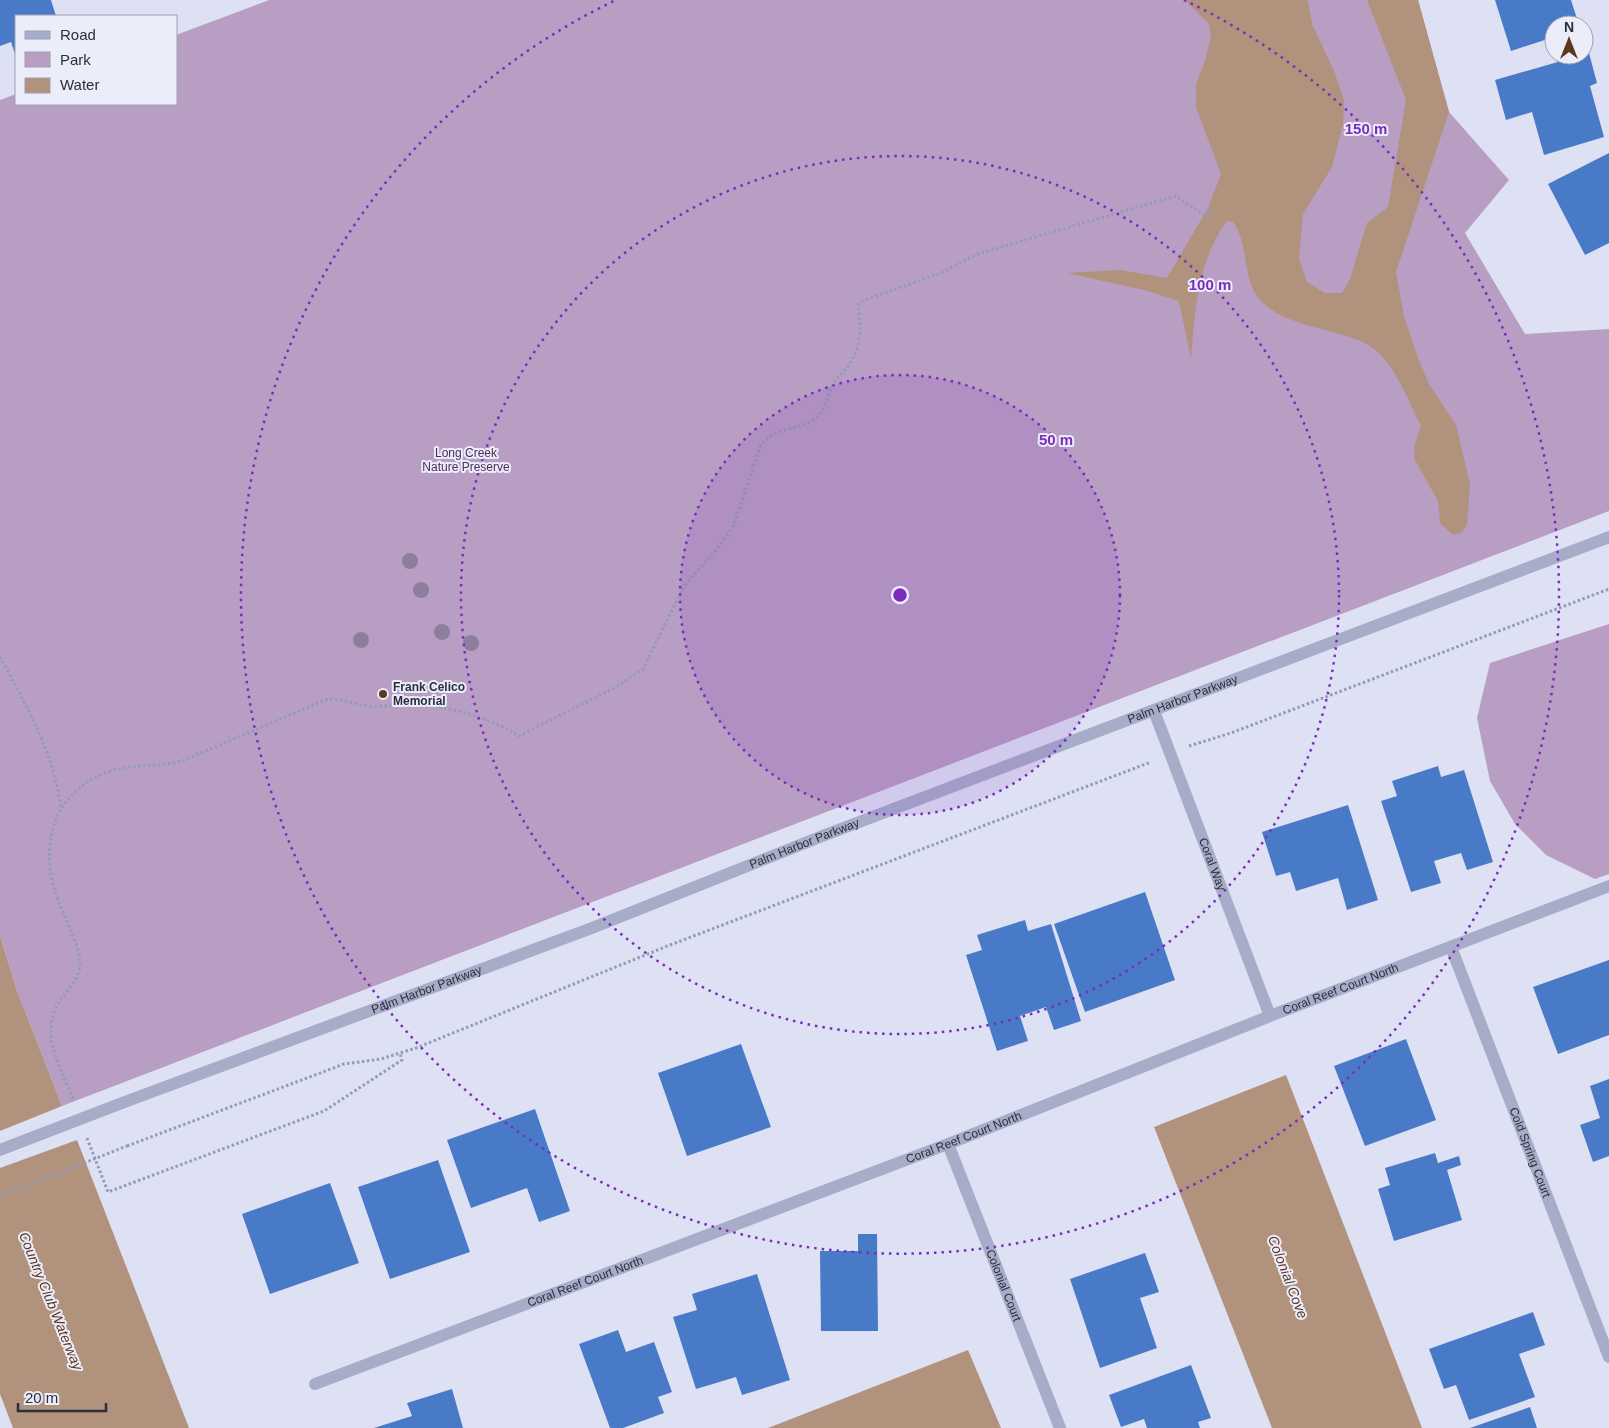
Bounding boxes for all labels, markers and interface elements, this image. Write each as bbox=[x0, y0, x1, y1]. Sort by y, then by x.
legend bbox=[15, 15, 178, 105]
north arrow bbox=[1544, 15, 1594, 65]
text: N bbox=[1564, 19, 1574, 35]
text: Road bbox=[60, 26, 96, 43]
text: Park bbox=[60, 51, 91, 68]
text: Water bbox=[60, 76, 99, 93]
text: 150 m bbox=[1345, 120, 1387, 137]
text: 100 m bbox=[1189, 276, 1231, 293]
text: 50 m bbox=[1039, 431, 1073, 448]
park label: Long Creek Nature Preserve bbox=[422, 446, 510, 474]
centre of rings bbox=[891, 586, 909, 604]
street label: Palm Harbor Parkway bbox=[1126, 672, 1240, 726]
place label: Frank Celico Memorial bbox=[393, 680, 465, 708]
marker: Frank Celico Memorial bbox=[377, 688, 389, 700]
street label: Palm Harbor Parkway bbox=[747, 816, 861, 871]
street label: Coral Way bbox=[1196, 836, 1229, 893]
street label: Coral Reef Court North bbox=[1281, 960, 1400, 1018]
street label: Palm Harbor Parkway bbox=[369, 963, 484, 1017]
street label: Cold Spring Court bbox=[1506, 1105, 1554, 1200]
street label: Coral Reef Court North bbox=[904, 1109, 1024, 1166]
water label: Country Club Waterway bbox=[16, 1230, 86, 1373]
water label: Colonial Cove bbox=[1265, 1233, 1311, 1321]
street label: Colonial Court bbox=[983, 1247, 1024, 1324]
street label: Coral Reef Court North bbox=[525, 1253, 645, 1310]
scale bar bbox=[18, 1380, 105, 1412]
text: 20 m bbox=[25, 1389, 58, 1406]

